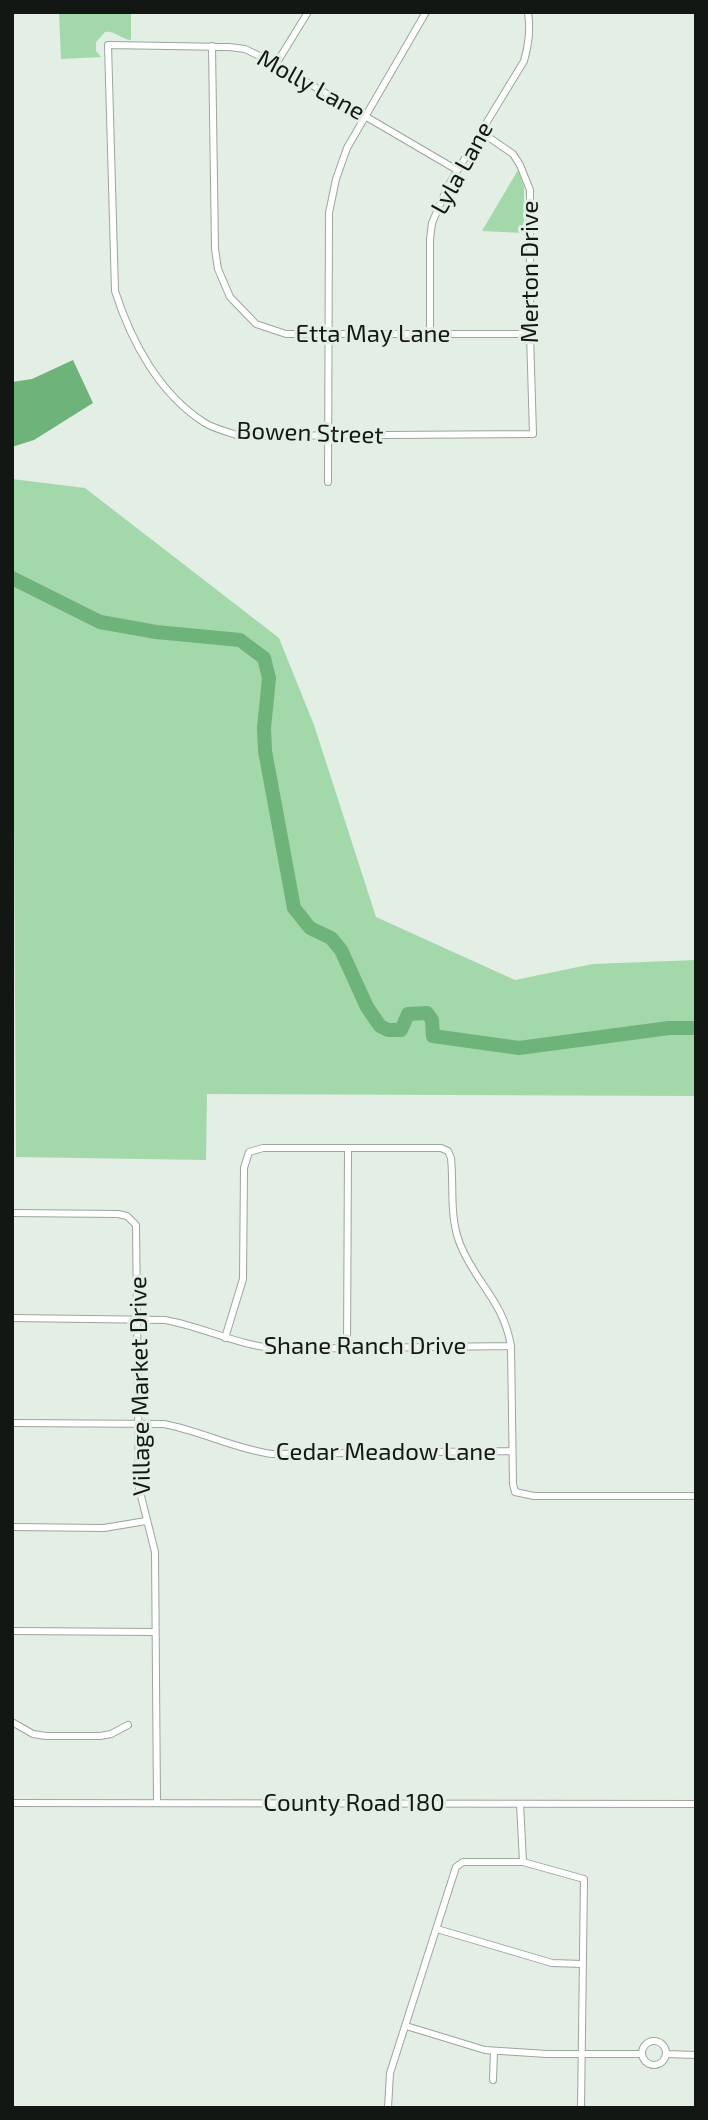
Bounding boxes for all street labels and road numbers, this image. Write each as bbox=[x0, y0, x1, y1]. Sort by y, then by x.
street label: Molly Lane bbox=[252, 44, 370, 126]
street label: Lyla Lane bbox=[425, 117, 499, 219]
street label: Merton Drive bbox=[516, 201, 544, 343]
street label: Etta May Lane bbox=[296, 320, 450, 348]
street label: Bowen Street bbox=[236, 416, 384, 450]
street label: Village Market Drive bbox=[124, 1276, 156, 1496]
street label: Shane Ranch Drive bbox=[264, 1332, 466, 1360]
street label: Cedar Meadow Lane bbox=[276, 1438, 496, 1466]
street label: County Road 180 bbox=[263, 1789, 445, 1817]

